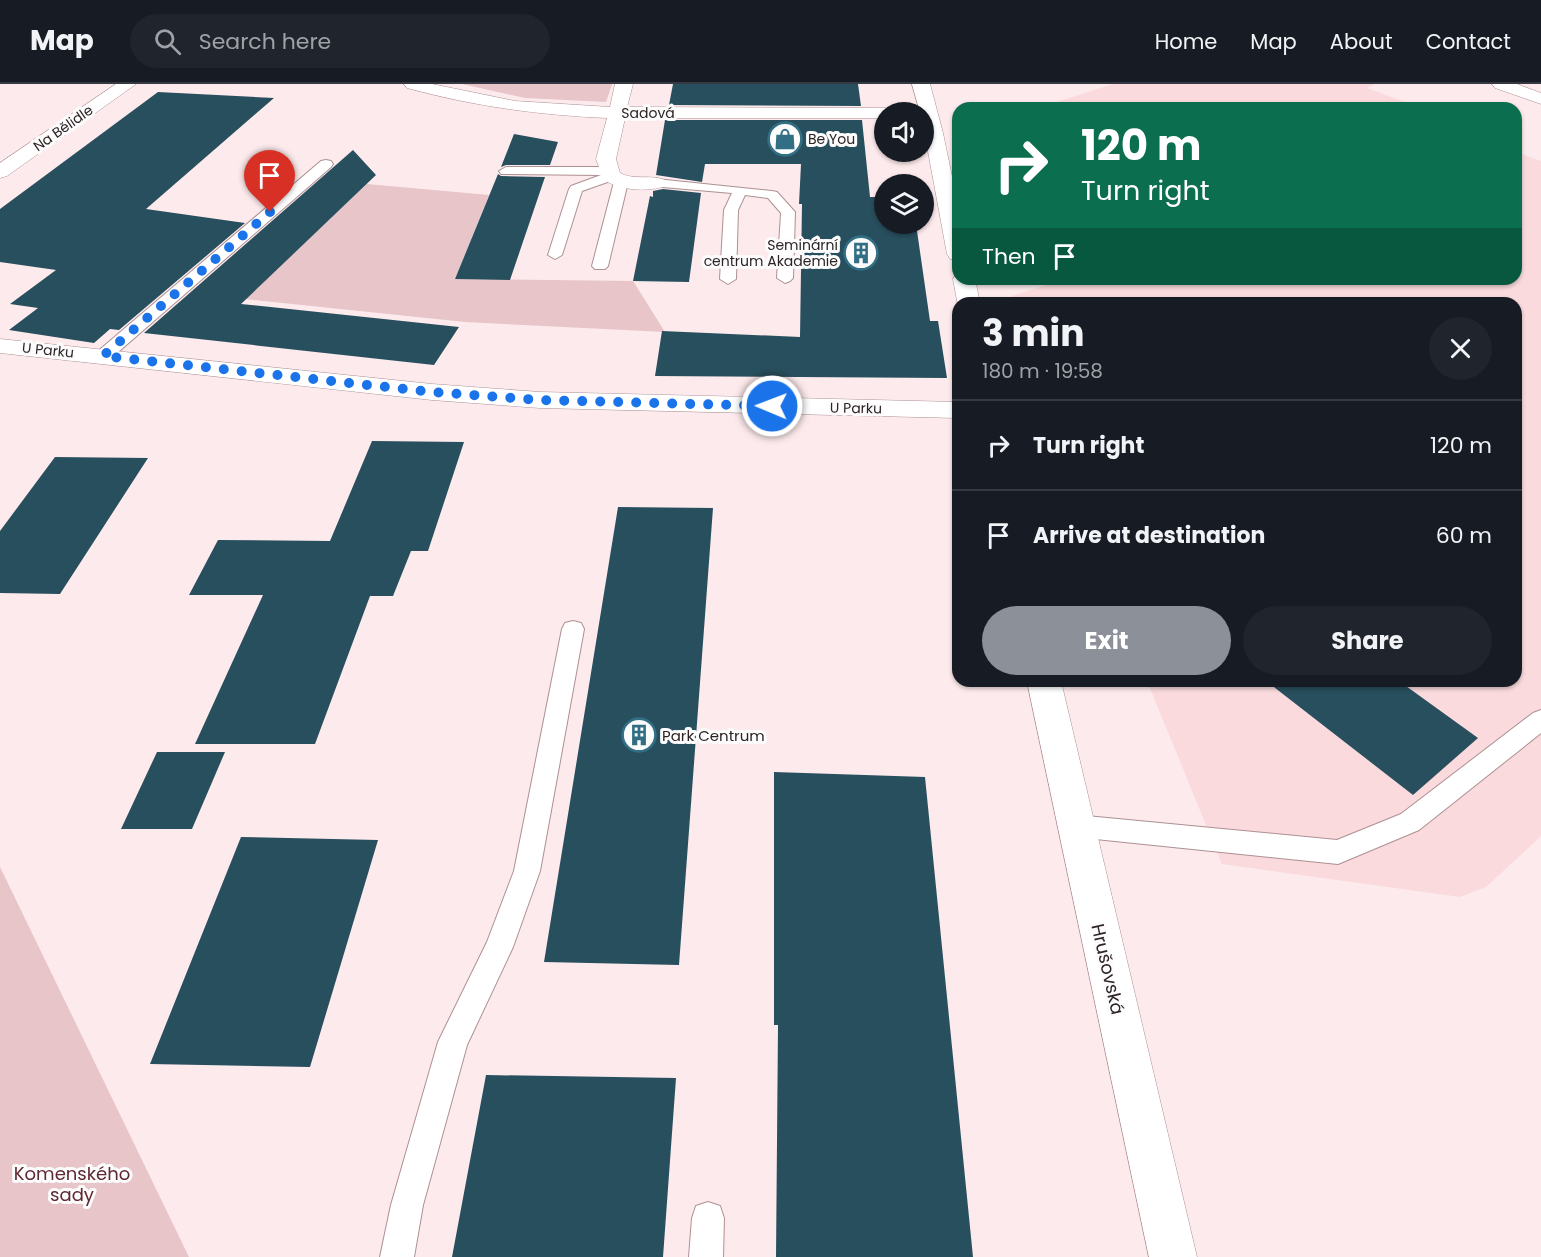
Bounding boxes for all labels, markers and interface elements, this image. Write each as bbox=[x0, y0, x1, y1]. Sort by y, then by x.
search box bbox=[130, 14, 550, 68]
text: Map bbox=[30, 21, 94, 60]
icon: search bbox=[151, 25, 184, 58]
text: Search here bbox=[199, 26, 331, 57]
text: Home bbox=[1155, 27, 1217, 56]
text: Map bbox=[1250, 27, 1297, 56]
text: About bbox=[1330, 27, 1393, 56]
text: Contact bbox=[1426, 27, 1511, 56]
street label: Na Bělidle bbox=[29, 100, 97, 156]
map controls bbox=[874, 102, 934, 234]
button: sound bbox=[874, 102, 934, 162]
street label: Sadová bbox=[621, 103, 675, 123]
text: 120 m bbox=[1081, 116, 1202, 175]
shop icon: Be You bbox=[767, 121, 803, 157]
icon: right bbox=[982, 126, 1060, 204]
place label: Be You bbox=[808, 129, 855, 149]
pin bbox=[244, 150, 295, 212]
icon: arrive bbox=[253, 159, 286, 192]
text: Turn right bbox=[1081, 172, 1210, 209]
button: layers bbox=[874, 174, 934, 234]
place label: Seminární centrum Akademie bbox=[704, 235, 839, 271]
building icon: Seminární centrum Akademie bbox=[843, 235, 879, 271]
icon: arrive bbox=[1048, 240, 1081, 273]
text: Then bbox=[982, 241, 1036, 272]
text: 3 min bbox=[982, 308, 1084, 359]
button: close bbox=[1429, 317, 1492, 380]
street label: U Parku bbox=[21, 337, 75, 363]
text: 180 m · 19:58 bbox=[982, 357, 1103, 385]
position arrow bbox=[740, 374, 804, 438]
street label: U Parku bbox=[830, 398, 882, 418]
icon: right bbox=[982, 429, 1015, 462]
text: Turn right bbox=[1033, 430, 1144, 461]
text: 120 m bbox=[1430, 430, 1492, 461]
icon: arrive bbox=[982, 519, 1015, 552]
text: Arrive at destination bbox=[1033, 520, 1265, 551]
text: 60 m bbox=[1436, 520, 1492, 551]
button: Exit bbox=[982, 606, 1231, 675]
button: Share bbox=[1243, 606, 1492, 675]
building icon: Park Centrum bbox=[621, 717, 657, 753]
place label: Park Centrum bbox=[662, 725, 765, 746]
street label: Hrušovská bbox=[1085, 921, 1131, 1017]
park label: Komenského sady bbox=[14, 1161, 130, 1207]

